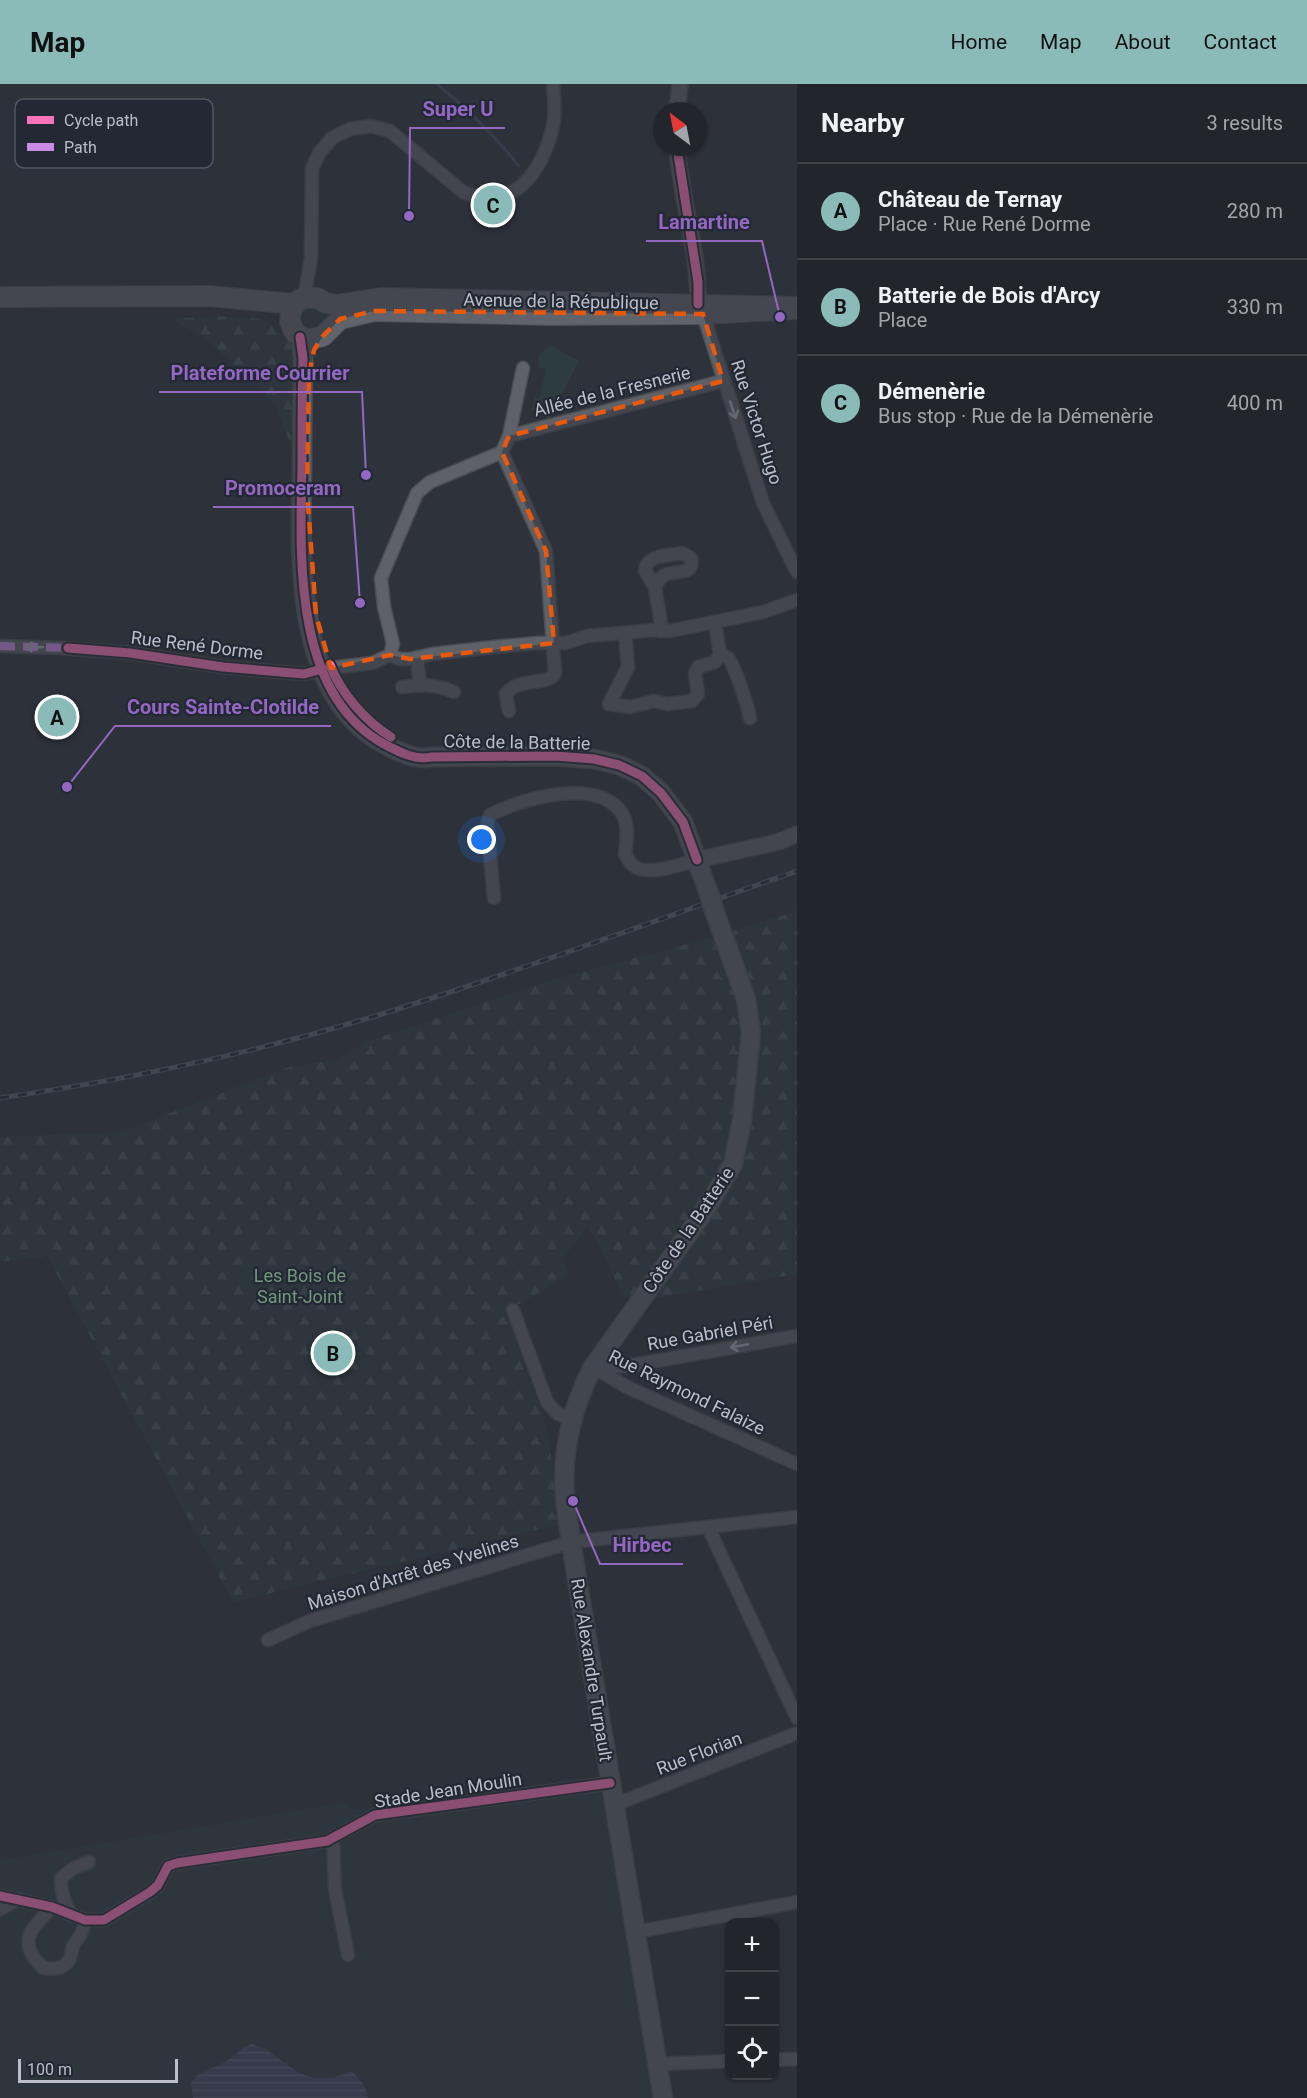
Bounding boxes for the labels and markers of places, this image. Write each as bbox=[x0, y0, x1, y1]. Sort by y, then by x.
callout: Super U bbox=[410, 90, 505, 128]
pin: C bbox=[474, 182, 512, 228]
callout: Lamartine bbox=[646, 203, 762, 241]
callout: Plateforme Courrier bbox=[159, 354, 362, 392]
callout: Promoceram bbox=[213, 469, 353, 507]
callout: Cours Sainte-Clotilde bbox=[115, 688, 331, 726]
pin: A bbox=[38, 694, 76, 740]
pin: B bbox=[314, 1330, 352, 1376]
callout: Hirbec bbox=[600, 1526, 683, 1564]

